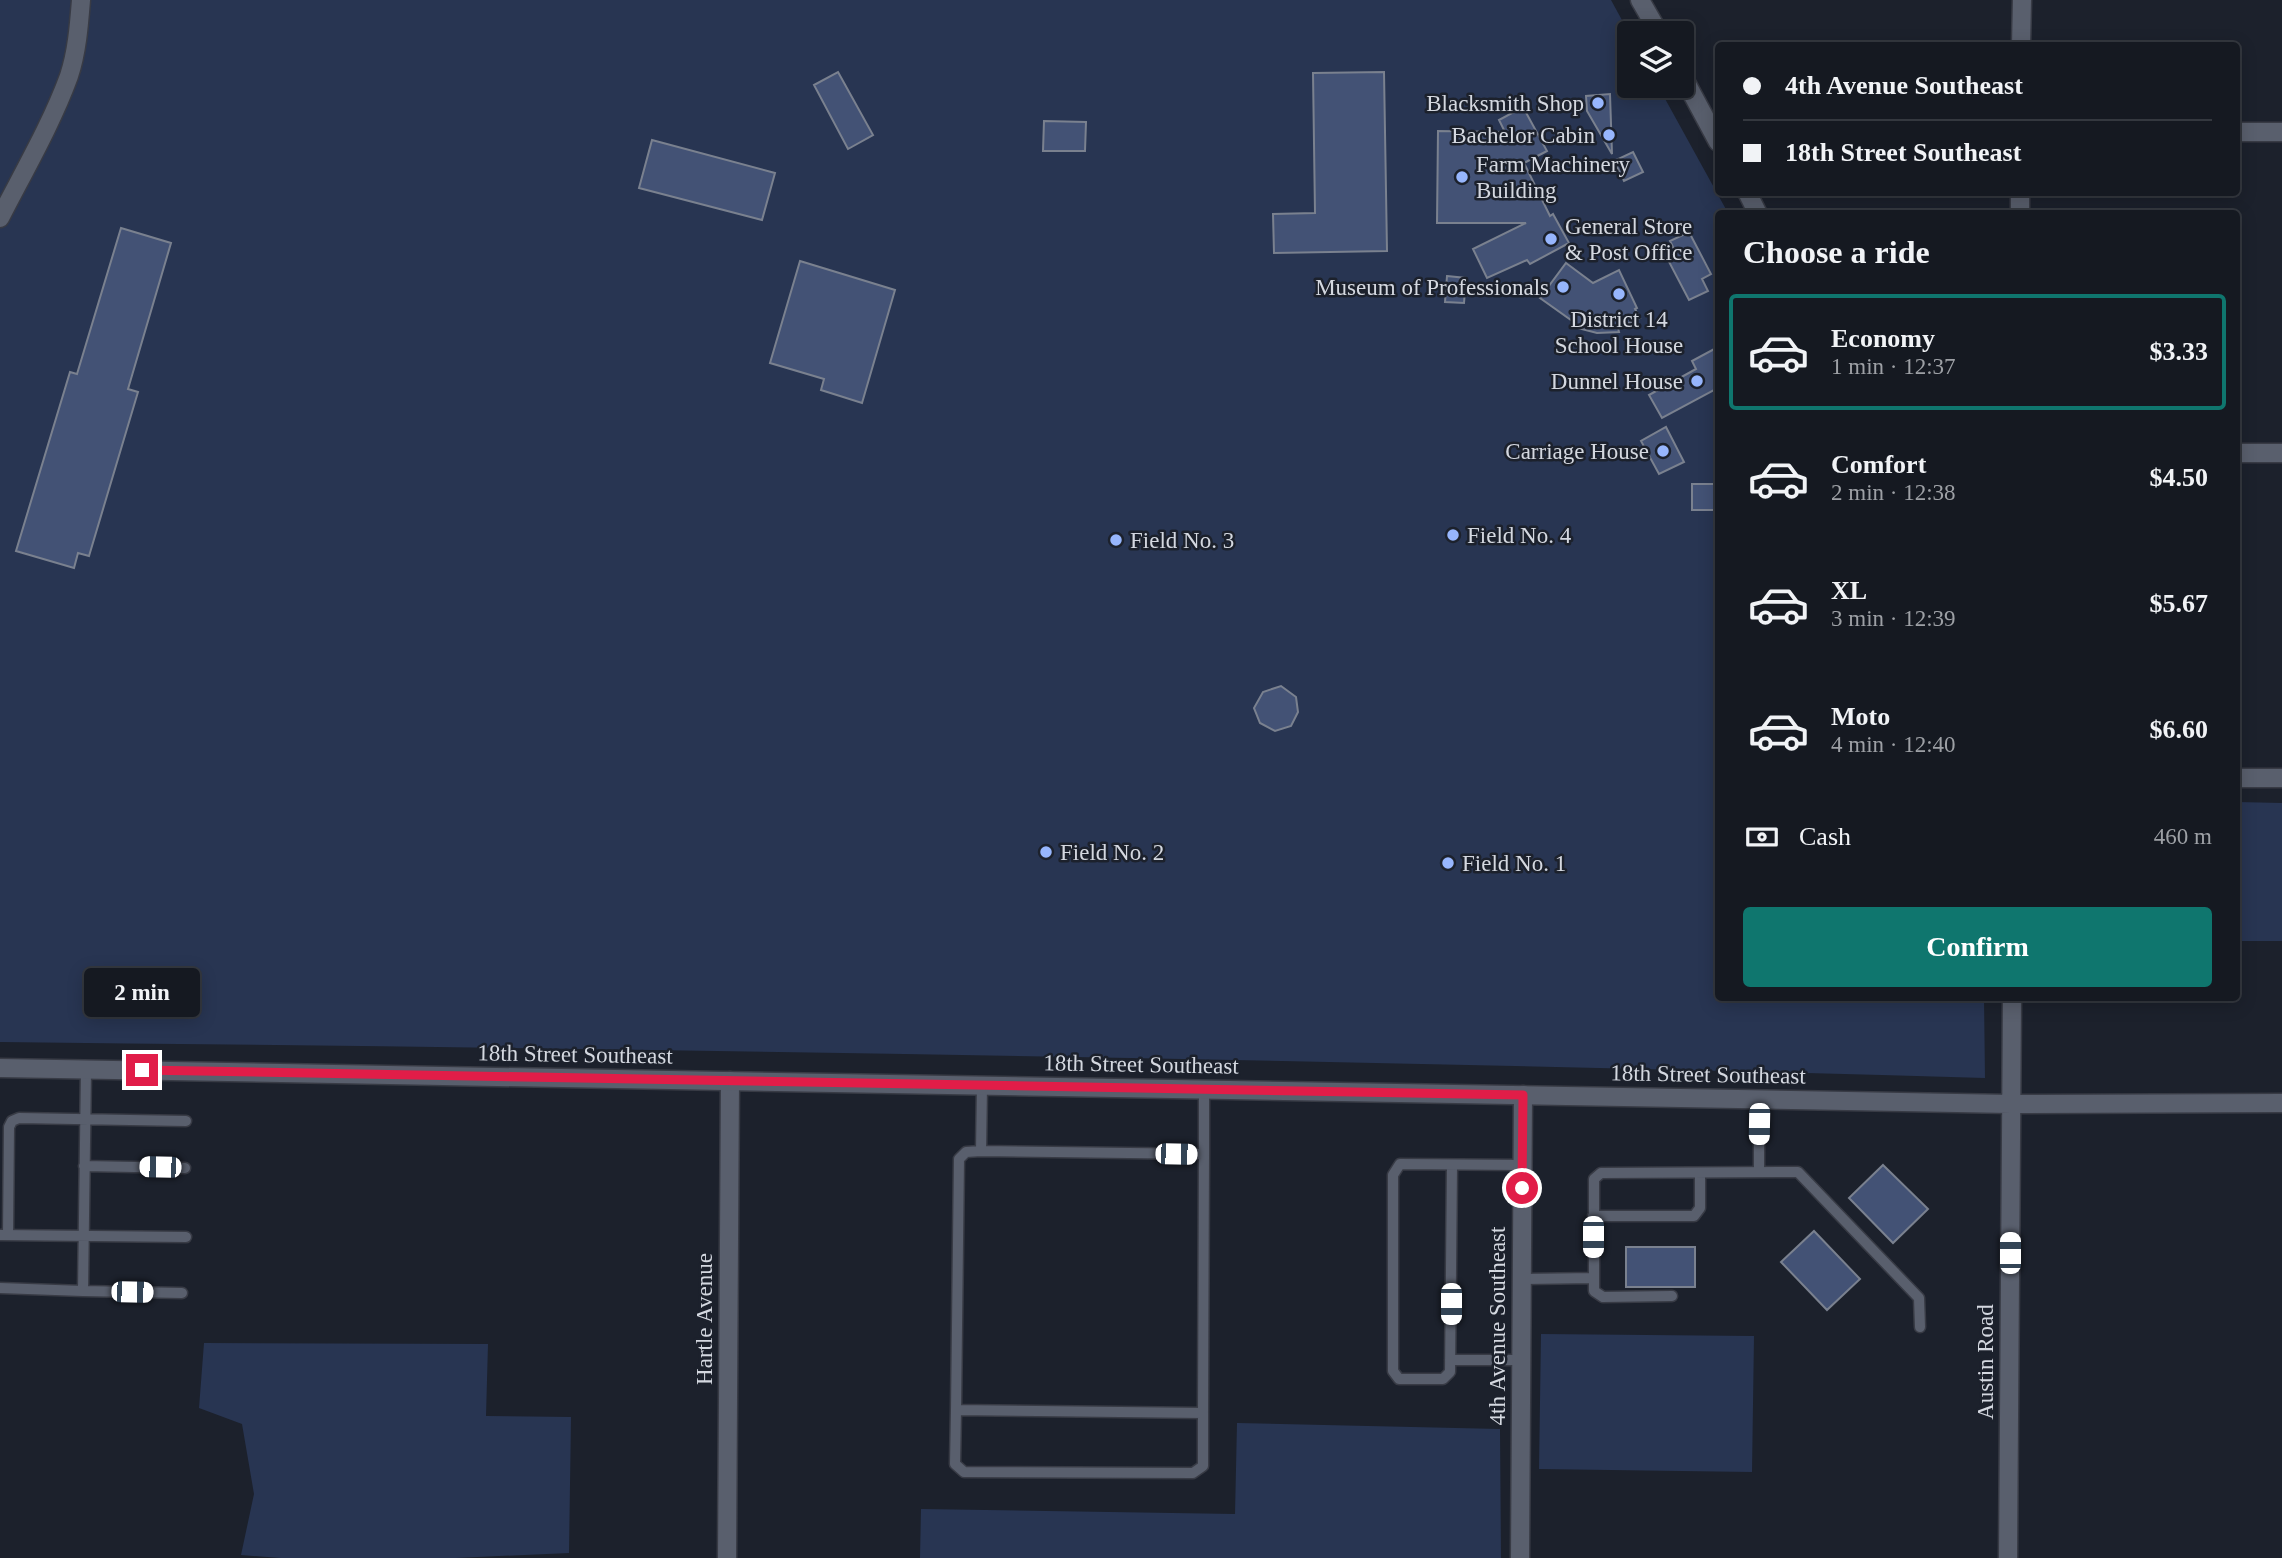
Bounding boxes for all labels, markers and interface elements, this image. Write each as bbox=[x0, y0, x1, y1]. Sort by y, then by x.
map controls bbox=[1617, 21, 1694, 98]
button: layers bbox=[1617, 21, 1694, 98]
text: 4th Avenue Southeast bbox=[1785, 71, 2023, 100]
place label: Blacksmith Shop bbox=[1426, 91, 1584, 116]
marker: Blacksmith Shop bbox=[1590, 95, 1606, 111]
place label: Bachelor Cabin bbox=[1451, 123, 1595, 148]
marker: Bachelor Cabin bbox=[1601, 127, 1617, 143]
text: 18th Street Southeast bbox=[1785, 138, 2021, 167]
place label: Farm Machinery Building bbox=[1476, 152, 1630, 203]
marker: Farm Machinery Building bbox=[1454, 169, 1470, 185]
place label: General Store & Post Office bbox=[1565, 214, 1692, 265]
marker: General Store & Post Office bbox=[1543, 231, 1559, 247]
text: Choose a ride bbox=[1743, 234, 1930, 270]
place label: Museum of Professionals bbox=[1315, 275, 1549, 300]
marker: Museum of Professionals bbox=[1555, 279, 1571, 295]
marker: District 14 School House bbox=[1611, 286, 1627, 302]
place label: District 14 School House bbox=[1555, 307, 1683, 358]
icon: car bbox=[1747, 321, 1810, 384]
text: Economy bbox=[1831, 324, 1935, 353]
text: $3.33 bbox=[2150, 337, 2208, 366]
text: 1 min · 12:37 bbox=[1831, 354, 1956, 379]
place label: Dunnel House bbox=[1551, 369, 1683, 394]
marker: Dunnel House bbox=[1689, 373, 1705, 389]
place label: Carriage House bbox=[1505, 439, 1649, 464]
marker: Carriage House bbox=[1655, 443, 1671, 459]
icon: car bbox=[1747, 447, 1810, 510]
text: Comfort bbox=[1831, 450, 1926, 479]
text: $4.50 bbox=[2150, 463, 2208, 492]
text: 2 min · 12:38 bbox=[1831, 480, 1956, 505]
place label: Field No. 4 bbox=[1467, 523, 1572, 548]
marker: Field No. 4 bbox=[1445, 527, 1461, 543]
place label: Field No. 3 bbox=[1130, 528, 1234, 553]
marker: Field No. 3 bbox=[1108, 532, 1124, 548]
icon: car bbox=[1747, 573, 1810, 636]
text: XL bbox=[1831, 576, 1867, 605]
text: $5.67 bbox=[2150, 589, 2208, 618]
text: 3 min · 12:39 bbox=[1831, 606, 1956, 631]
icon: car bbox=[1747, 699, 1810, 762]
text: Moto bbox=[1831, 702, 1890, 731]
text: $6.60 bbox=[2150, 715, 2208, 744]
text: 4 min · 12:40 bbox=[1831, 732, 1956, 757]
icon: cash bbox=[1743, 818, 1781, 856]
text: Cash bbox=[1799, 822, 1851, 851]
text: 460 m bbox=[2154, 824, 2212, 849]
place label: Field No. 2 bbox=[1060, 840, 1164, 865]
marker: Field No. 2 bbox=[1038, 844, 1054, 860]
place label: Field No. 1 bbox=[1462, 851, 1566, 876]
marker: Field No. 1 bbox=[1440, 855, 1456, 871]
button: Confirm bbox=[1743, 907, 2212, 987]
callout: 2 min bbox=[84, 968, 200, 1018]
text: 2 min bbox=[114, 980, 170, 1005]
street label: 18th Street Southeast bbox=[477, 1040, 674, 1069]
street label: 18th Street Southeast bbox=[1043, 1050, 1240, 1079]
route end bbox=[126, 1054, 158, 1086]
street label: 18th Street Southeast bbox=[1610, 1060, 1807, 1089]
car bbox=[1749, 1103, 1770, 1145]
car bbox=[1155, 1143, 1198, 1165]
car bbox=[139, 1156, 182, 1178]
route start bbox=[1506, 1172, 1538, 1204]
car bbox=[1583, 1216, 1604, 1258]
street label: 4th Avenue Southeast bbox=[1485, 1226, 1510, 1425]
car bbox=[2000, 1232, 2021, 1274]
street label: Hartle Avenue bbox=[692, 1253, 717, 1385]
car bbox=[111, 1281, 154, 1303]
car bbox=[1441, 1283, 1462, 1325]
street label: Austin Road bbox=[1973, 1304, 1998, 1420]

